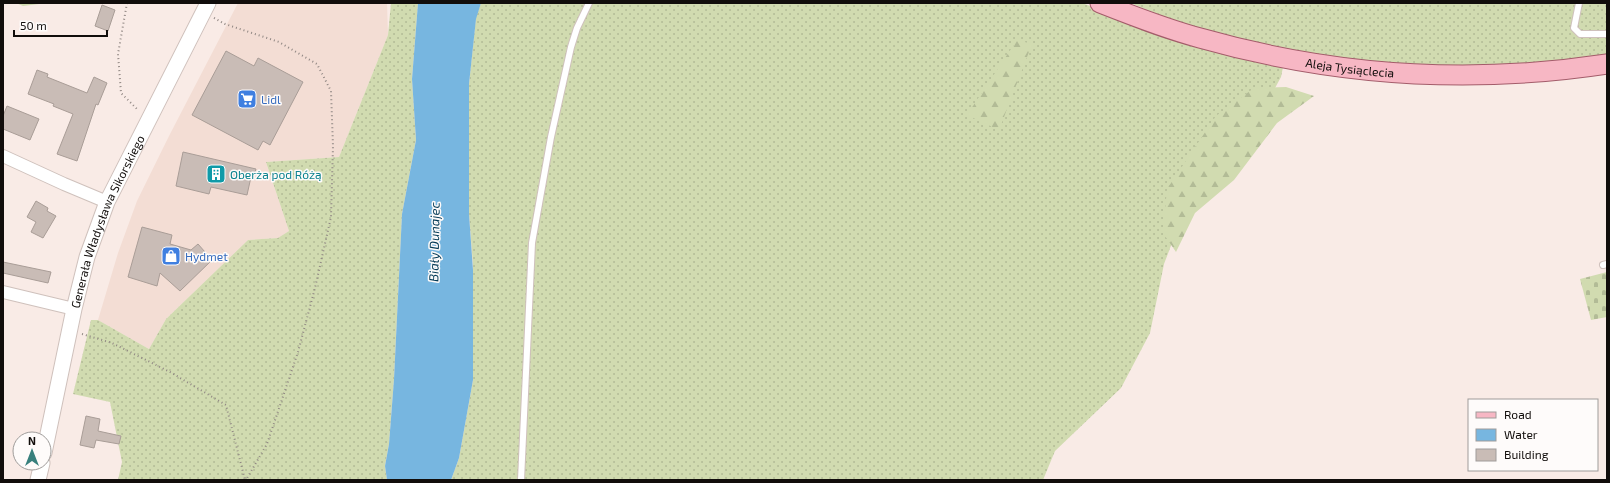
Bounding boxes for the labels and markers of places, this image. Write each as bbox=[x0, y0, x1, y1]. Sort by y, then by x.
supermarket icon: Lidl bbox=[236, 88, 258, 110]
place label: Lidl bbox=[261, 92, 281, 106]
building icon: Oberża pod Różą bbox=[205, 163, 227, 185]
place label: Oberża pod Różą bbox=[230, 167, 322, 181]
shop icon: Hydmet bbox=[160, 245, 182, 267]
place label: Hydmet bbox=[185, 249, 228, 263]

